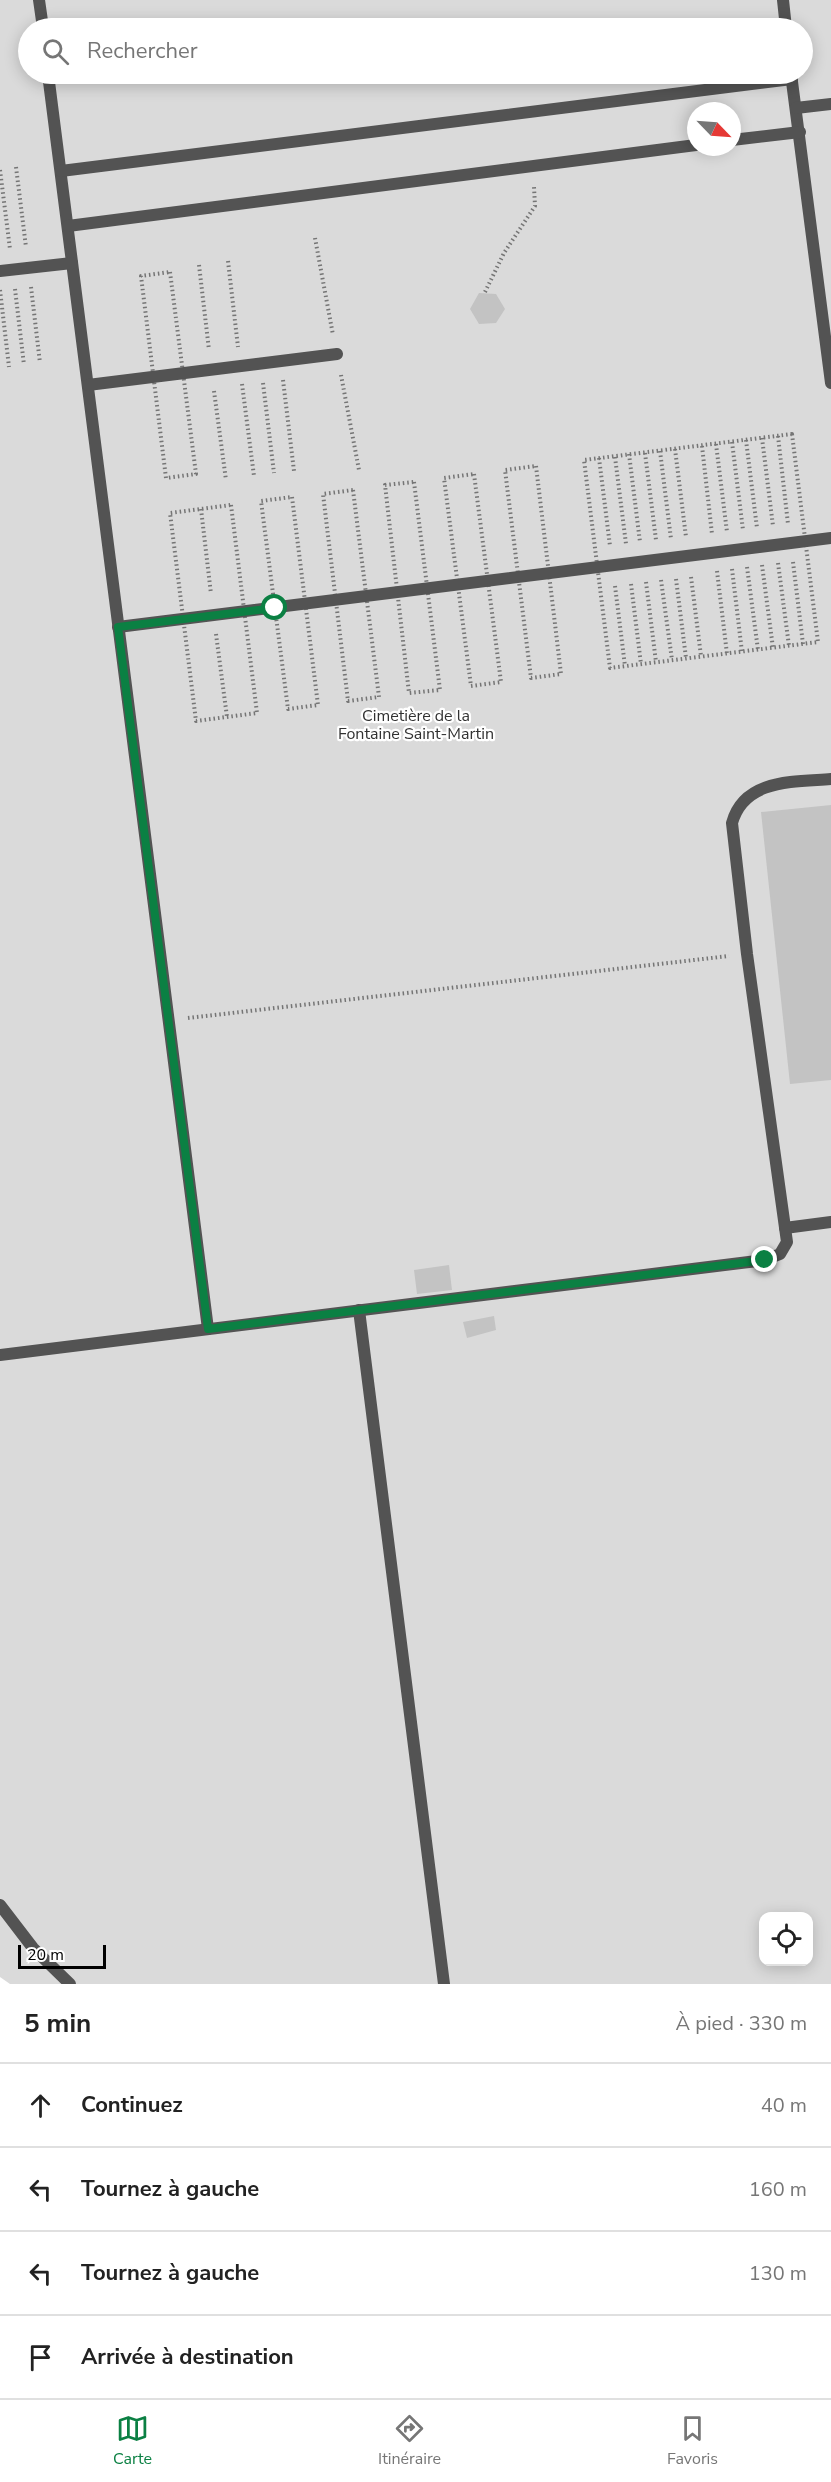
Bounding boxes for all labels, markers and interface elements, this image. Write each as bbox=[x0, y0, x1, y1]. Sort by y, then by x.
search box bbox=[18, 18, 813, 84]
icon: search bbox=[39, 35, 72, 68]
text: Rechercher bbox=[87, 36, 198, 66]
north arrow bbox=[687, 102, 741, 156]
route start bbox=[261, 594, 287, 620]
park label: Cimetière de la Fontaine Saint-Martin bbox=[338, 705, 494, 745]
route end bbox=[751, 1246, 777, 1272]
map controls bbox=[759, 1912, 813, 1966]
button: locate bbox=[759, 1912, 813, 1966]
scale bar bbox=[18, 1942, 106, 1970]
text: 20 m bbox=[27, 1944, 64, 1966]
text: 5 min bbox=[24, 2006, 91, 2041]
text: À pied · 330 m bbox=[676, 2010, 807, 2037]
icon: ahead bbox=[24, 2089, 57, 2122]
text: Continuez bbox=[81, 2090, 183, 2120]
text: 40 m bbox=[761, 2092, 807, 2119]
icon: left bbox=[24, 2173, 57, 2206]
text: Tournez à gauche bbox=[81, 2174, 259, 2204]
text: 160 m bbox=[749, 2176, 807, 2203]
icon: left bbox=[24, 2257, 57, 2290]
text: Tournez à gauche bbox=[81, 2258, 259, 2288]
text: 130 m bbox=[749, 2260, 807, 2287]
icon: arrive bbox=[24, 2341, 57, 2374]
text: Arrivée à destination bbox=[81, 2342, 294, 2372]
tab: Carte bbox=[113, 2412, 152, 2470]
tab: Itinéraire bbox=[378, 2412, 441, 2470]
tab: Favoris bbox=[667, 2412, 718, 2470]

